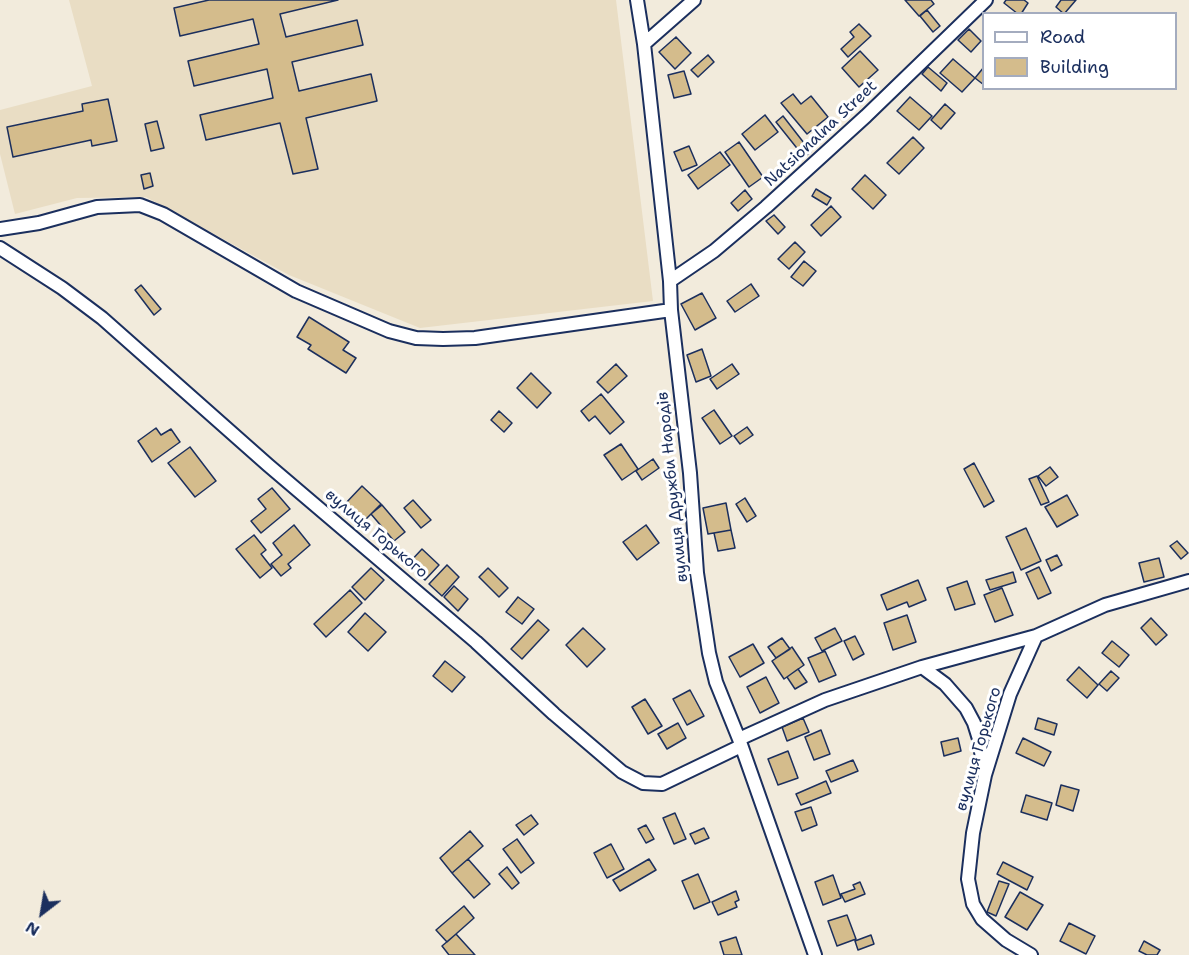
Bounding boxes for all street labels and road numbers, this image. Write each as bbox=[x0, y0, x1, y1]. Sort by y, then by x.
street label: Natsionalna Street bbox=[761, 77, 881, 191]
street label: вулиця Дружби Народів bbox=[653, 391, 693, 583]
street label: вулиця Горького bbox=[321, 485, 431, 583]
street label: вулиця Горького bbox=[952, 685, 1006, 813]

